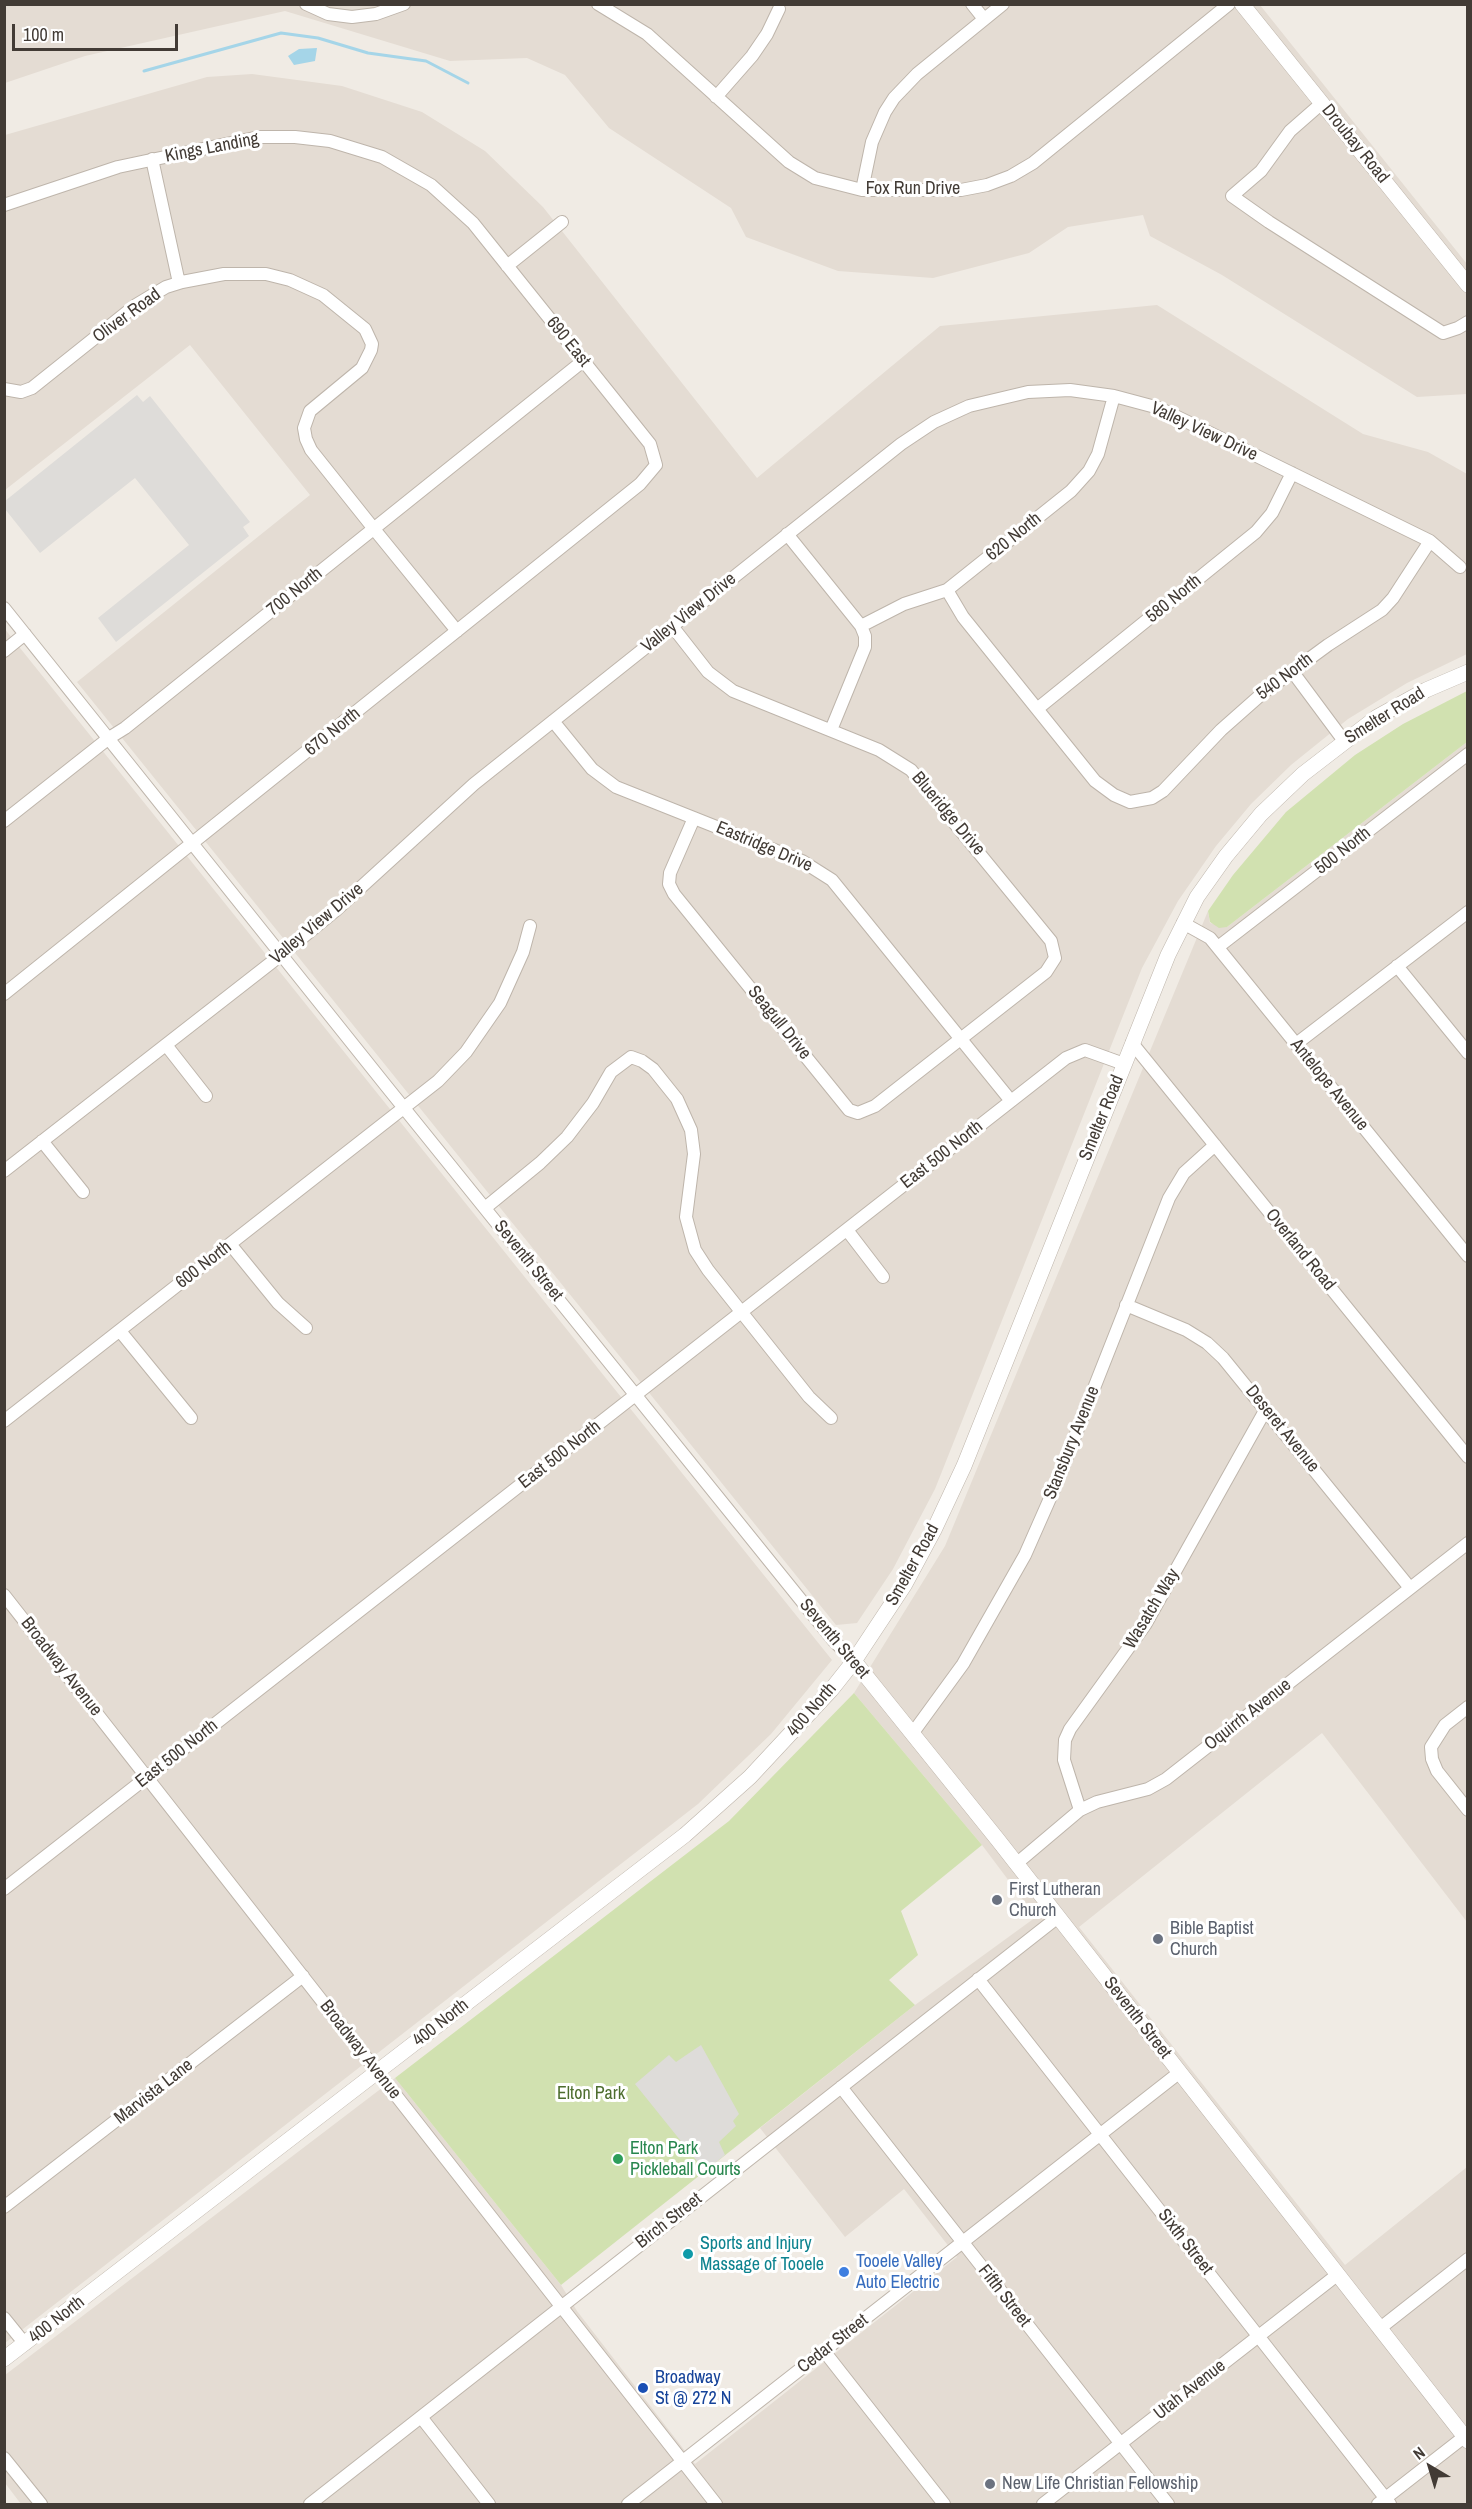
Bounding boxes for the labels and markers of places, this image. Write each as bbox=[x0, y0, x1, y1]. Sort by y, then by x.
place label: First Lutheran Church bbox=[1009, 1879, 1101, 1922]
marker: First Lutheran Church bbox=[990, 1893, 1004, 1907]
place label: Bible Baptist Church bbox=[1170, 1918, 1254, 1960]
marker: Bible Baptist Church bbox=[1151, 1932, 1165, 1946]
place label: Elton Park Pickleball Courts bbox=[630, 2138, 741, 2180]
marker: Elton Park Pickleball Courts bbox=[611, 2152, 625, 2166]
place label: Sports and Injury Massage of Tooele bbox=[700, 2233, 824, 2276]
marker: Sports and Injury Massage of Tooele bbox=[681, 2247, 695, 2261]
place label: Tooele Valley Auto Electric bbox=[856, 2251, 943, 2294]
marker: Tooele Valley Auto Electric bbox=[837, 2265, 851, 2279]
place label: Broadway St @ 272 N bbox=[655, 2367, 732, 2410]
marker: Broadway St @ 272 N bbox=[636, 2381, 650, 2395]
place label: New Life Christian Fellowship bbox=[1002, 2473, 1198, 2495]
marker: New Life Christian Fellowship bbox=[983, 2477, 997, 2491]

